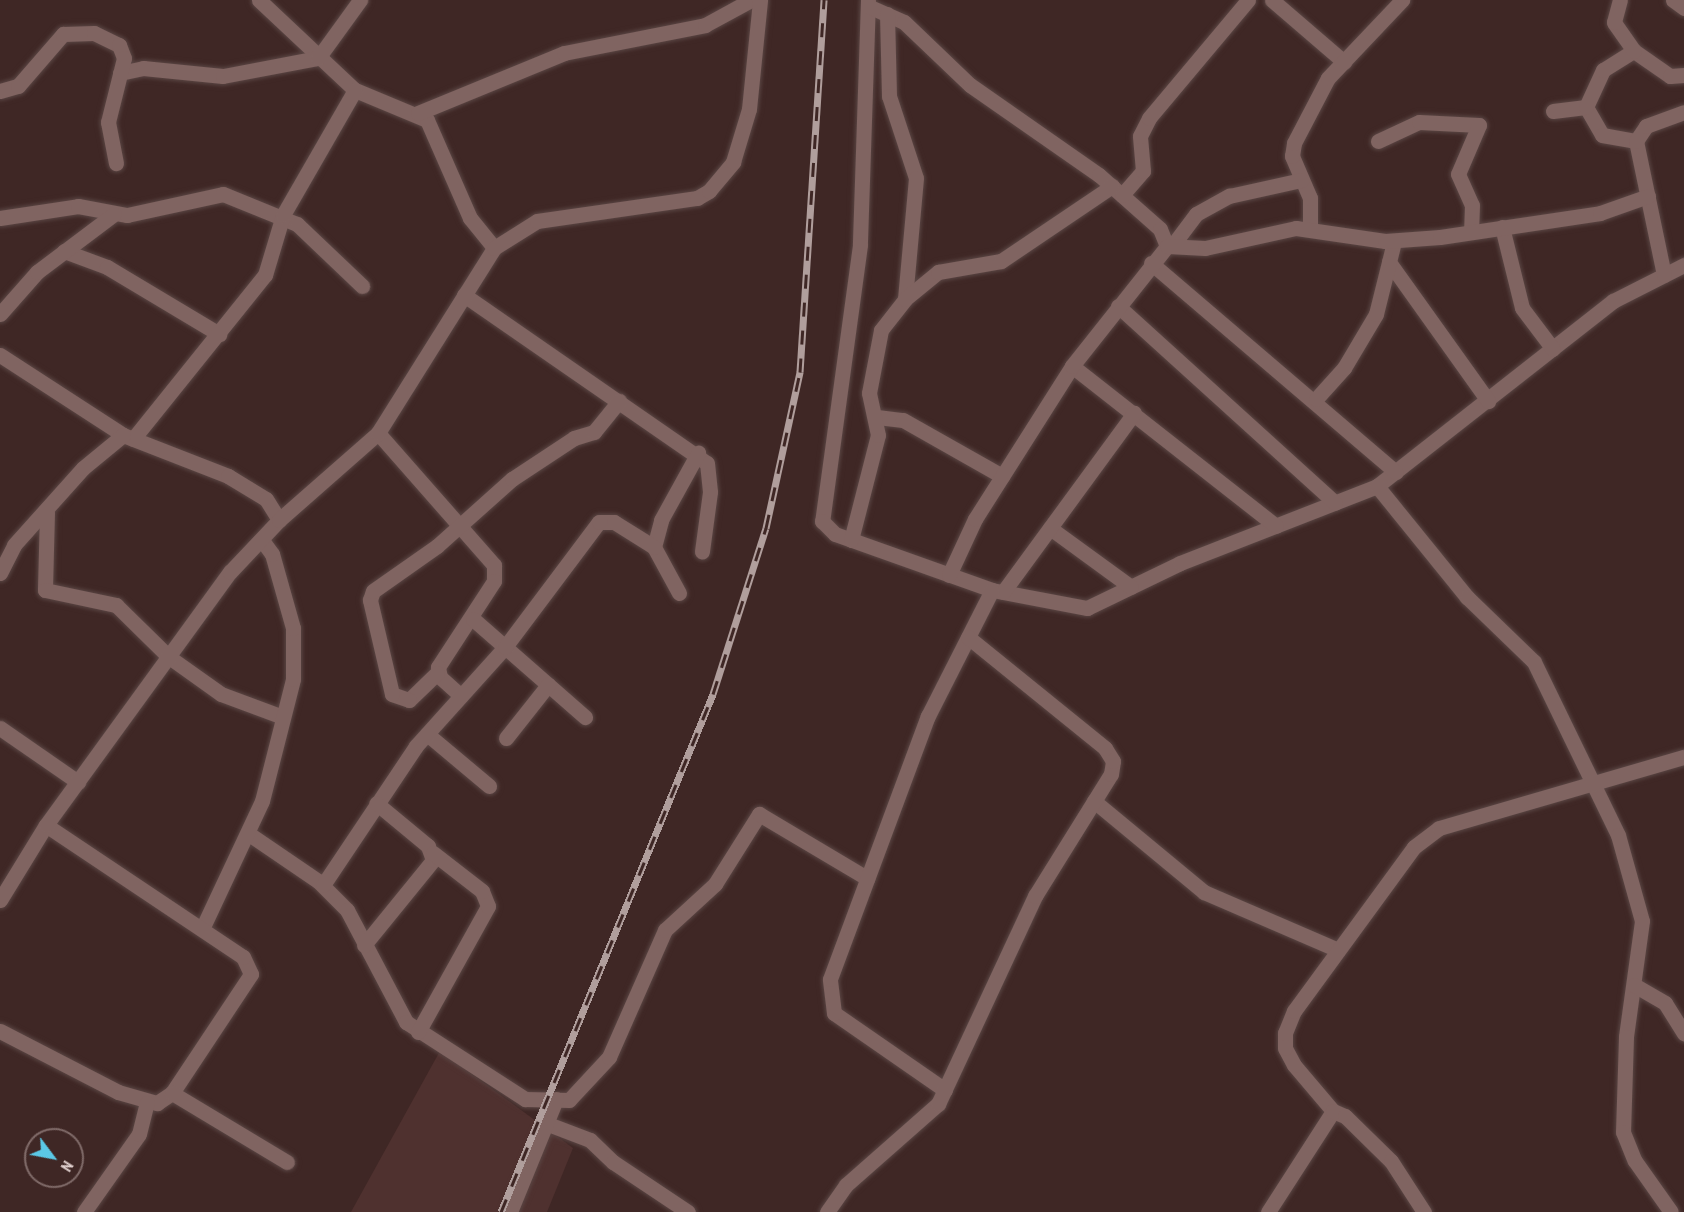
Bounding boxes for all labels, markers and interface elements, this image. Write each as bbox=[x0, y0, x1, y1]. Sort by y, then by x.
north arrow bbox=[24, 1128, 84, 1188]
text: N bbox=[57, 1158, 78, 1175]

